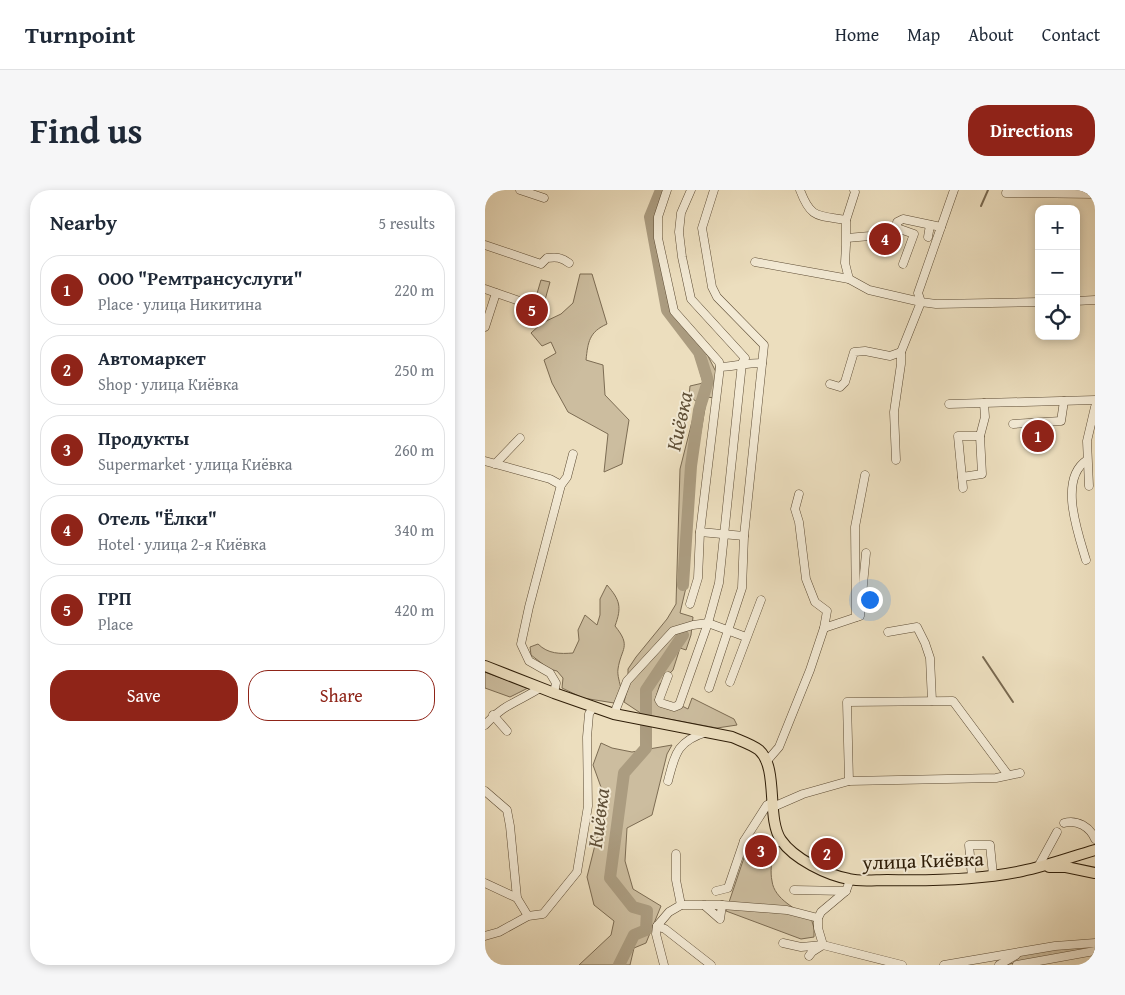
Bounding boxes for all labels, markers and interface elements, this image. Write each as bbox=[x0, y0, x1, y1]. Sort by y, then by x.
text: Turnpoint bbox=[25, 17, 135, 52]
text: Home bbox=[835, 21, 879, 48]
text: Map bbox=[907, 21, 940, 48]
text: About bbox=[968, 21, 1014, 48]
text: Contact bbox=[1042, 21, 1100, 48]
text: Find us bbox=[30, 105, 143, 156]
button: Directions bbox=[968, 105, 1095, 156]
map controls bbox=[1035, 205, 1080, 340]
button: + bbox=[1035, 205, 1080, 250]
text: Nearby bbox=[50, 207, 117, 238]
text: 5 results bbox=[378, 211, 435, 235]
pin: 4 bbox=[869, 220, 901, 258]
button: − bbox=[1035, 250, 1080, 295]
text: ООО "Ремтрансуслуги" bbox=[98, 264, 303, 292]
text: 1 bbox=[63, 278, 71, 302]
text: 220 m bbox=[394, 278, 434, 302]
pin: 5 bbox=[516, 291, 548, 329]
text: Place · улица Никитина bbox=[98, 292, 262, 316]
button: locate bbox=[1035, 295, 1080, 340]
text: Автомаркет bbox=[98, 344, 206, 372]
text: 2 bbox=[63, 358, 71, 382]
text: 250 m bbox=[394, 358, 434, 382]
text: Shop · улица Киёвка bbox=[98, 372, 239, 396]
water label: Киёвка bbox=[658, 388, 700, 454]
pin: 1 bbox=[1022, 417, 1054, 455]
text: Продукты bbox=[98, 424, 189, 452]
text: 3 bbox=[63, 438, 71, 462]
text: 260 m bbox=[394, 438, 434, 462]
text: Supermarket · улица Киёвка bbox=[98, 452, 292, 476]
text: Отель "Ёлки" bbox=[98, 504, 217, 532]
text: 4 bbox=[63, 518, 71, 542]
text: 340 m bbox=[394, 518, 434, 542]
text: Hotel · улица 2-я Киёвка bbox=[98, 532, 266, 556]
text: ГРП bbox=[98, 584, 132, 612]
your location bbox=[857, 587, 883, 613]
text: 5 bbox=[63, 598, 71, 622]
text: 420 m bbox=[394, 598, 434, 622]
text: Place bbox=[98, 612, 133, 636]
button: Save bbox=[50, 670, 238, 721]
button: Share bbox=[248, 670, 435, 721]
water label: Киёвка bbox=[579, 786, 617, 850]
pin: 3 bbox=[745, 832, 777, 870]
pin: 2 bbox=[811, 835, 843, 873]
street label: улица Киёвка bbox=[861, 843, 985, 877]

